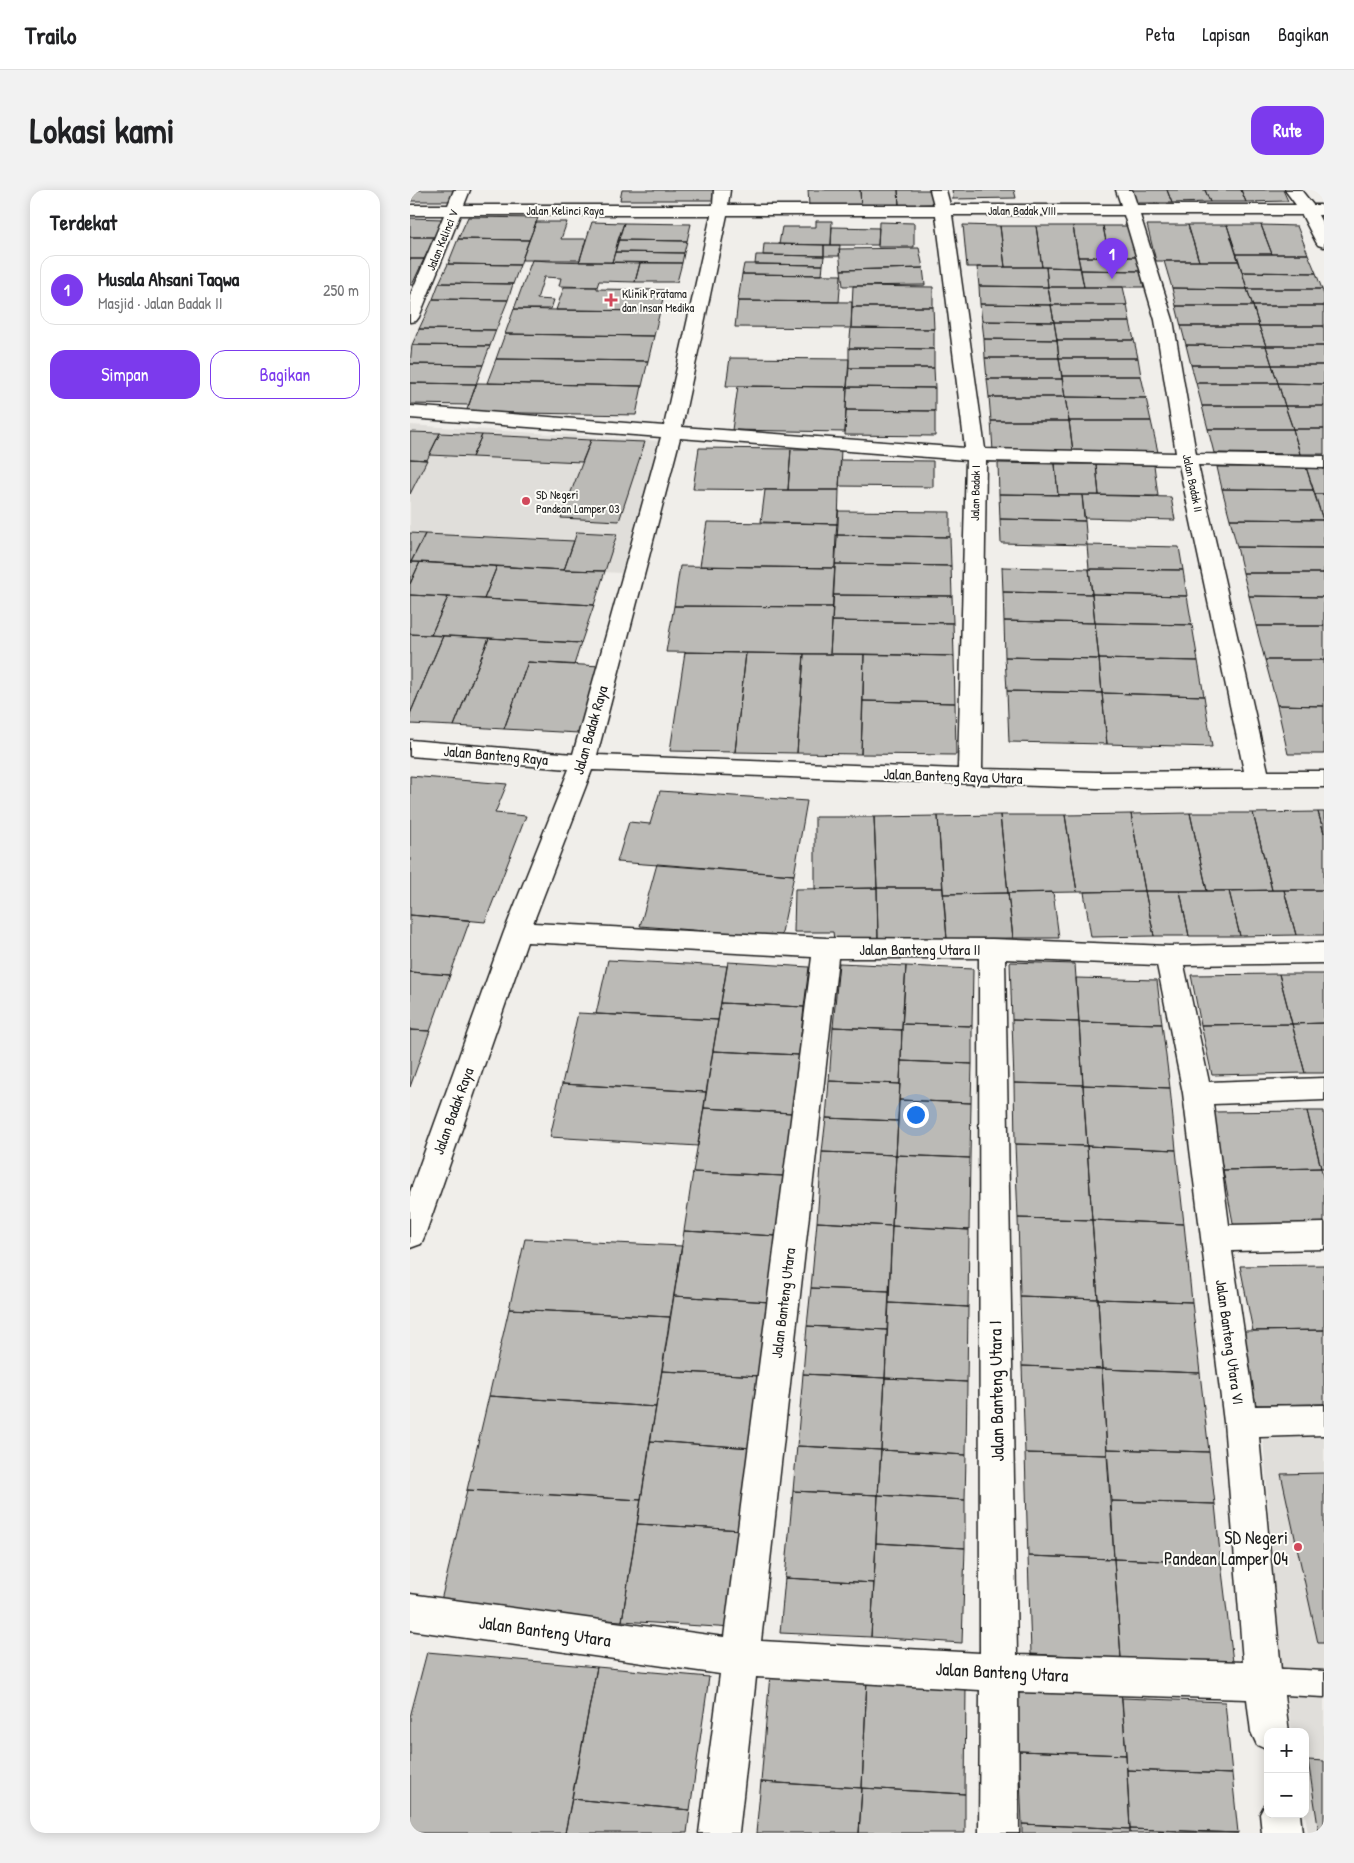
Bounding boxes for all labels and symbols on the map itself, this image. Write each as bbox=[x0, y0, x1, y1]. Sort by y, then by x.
street label: Jalan Kelinci Raya bbox=[526, 202, 604, 219]
street label: Jalan Badak VIII bbox=[988, 202, 1056, 219]
street label: Jalan Kelinci V bbox=[422, 207, 462, 273]
pin: 1 bbox=[1096, 238, 1128, 279]
place label: Klinik Pratama dan Insan Medika bbox=[622, 285, 695, 316]
marker: Klinik Pratama dan Insan Medika bbox=[604, 293, 618, 307]
street label: Jalan Badak II bbox=[1179, 452, 1207, 514]
street label: Jalan Badak I bbox=[966, 465, 984, 521]
place label: SD Negeri Pandean Lamper 03 bbox=[536, 486, 620, 517]
marker: SD Negeri Pandean Lamper 03 bbox=[520, 495, 532, 507]
street label: Jalan Badak Raya bbox=[567, 683, 613, 777]
street label: Jalan Banteng Raya bbox=[443, 740, 549, 770]
street label: Jalan Banteng Raya Utara bbox=[883, 763, 1023, 789]
street label: Jalan Banteng Utara II bbox=[859, 939, 981, 960]
street label: Jalan Badak Raya bbox=[428, 1064, 479, 1158]
your location bbox=[903, 1102, 929, 1128]
street label: Jalan Banteng Utara bbox=[766, 1247, 800, 1359]
street label: Jalan Banteng Utara VI bbox=[1211, 1278, 1249, 1406]
street label: Jalan Banteng Utara I bbox=[982, 1320, 1010, 1462]
place label: SD Negeri Pandean Lamper 04 bbox=[1164, 1525, 1288, 1571]
marker: SD Negeri Pandean Lamper 04 bbox=[1292, 1541, 1304, 1553]
street label: Jalan Banteng Utara bbox=[477, 1609, 613, 1653]
street label: Jalan Banteng Utara bbox=[935, 1656, 1069, 1688]

